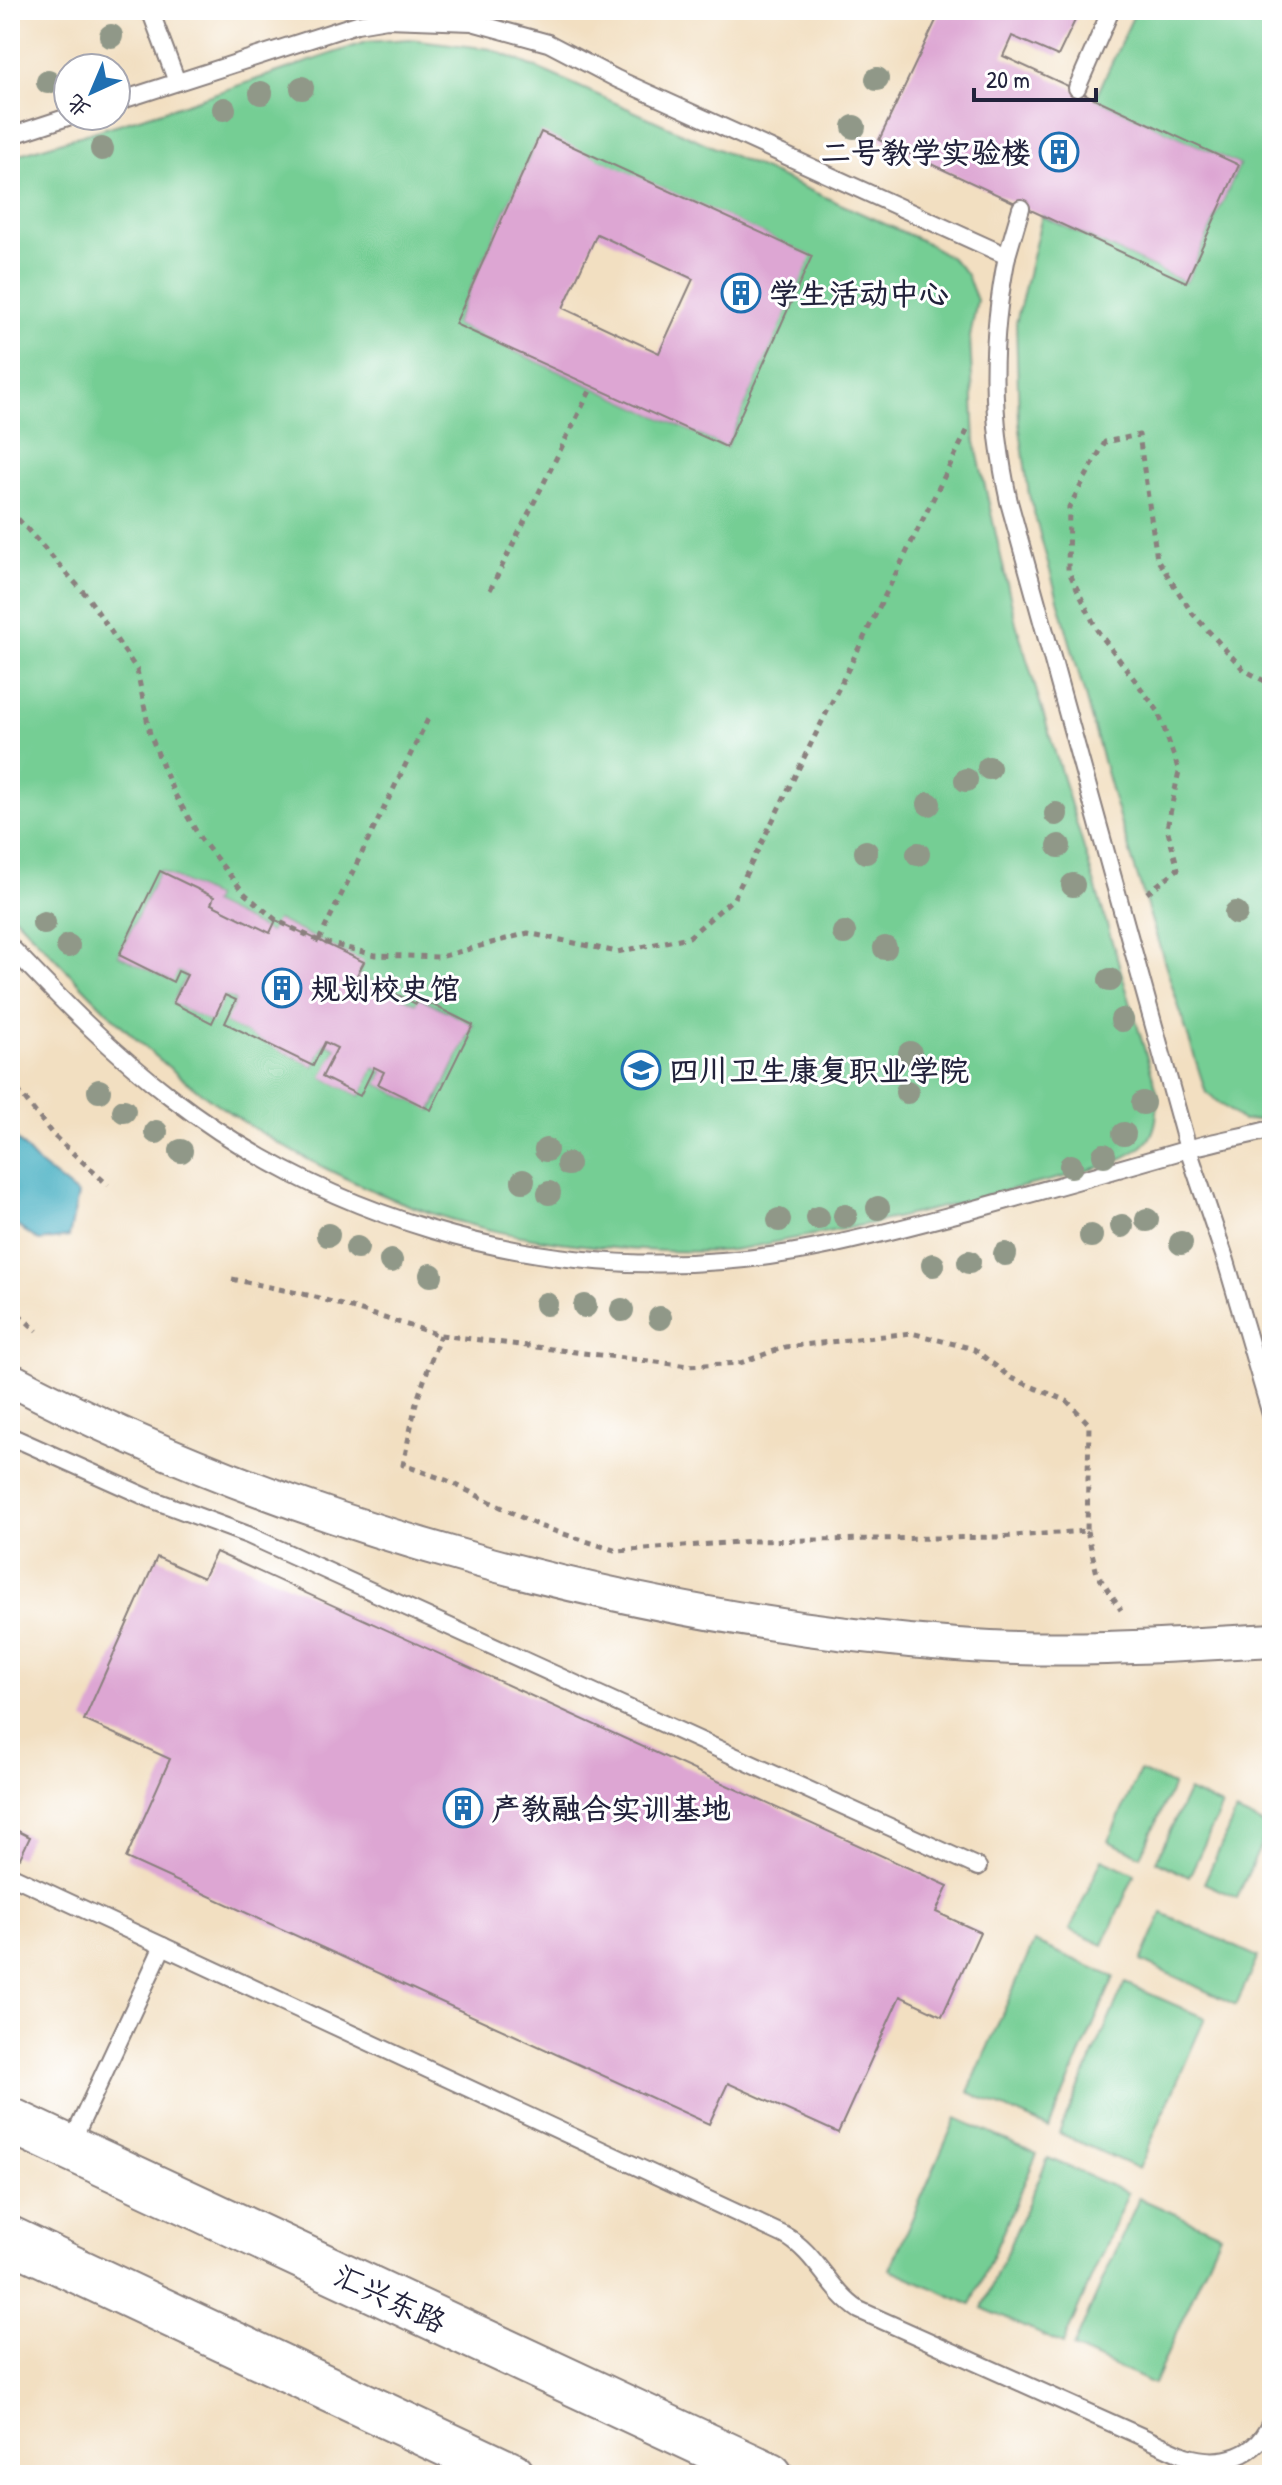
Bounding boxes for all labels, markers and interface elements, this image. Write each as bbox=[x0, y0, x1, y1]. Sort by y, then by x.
north arrow bbox=[52, 52, 132, 132]
scale bar bbox=[974, 52, 1096, 102]
text: 20 m bbox=[986, 63, 1030, 95]
text: 北 bbox=[60, 88, 96, 125]
building icon: 二号教学实验楼 bbox=[1038, 131, 1080, 173]
place label: 二号教学实验楼 bbox=[821, 132, 1031, 172]
building icon: 学生活动中心 bbox=[720, 272, 762, 314]
place label: 学生活动中心 bbox=[769, 273, 949, 313]
building icon: 规划校史馆 bbox=[261, 967, 303, 1009]
place label: 规划校史馆 bbox=[310, 968, 460, 1008]
school or university icon: 四川卫生康复职业学院 bbox=[620, 1049, 662, 1091]
place label: 四川卫生康复职业学院 bbox=[669, 1050, 969, 1090]
building icon: 产教融合实训基地 bbox=[442, 1787, 484, 1829]
place label: 产教融合实训基地 bbox=[491, 1788, 731, 1828]
street label: 汇兴东路 bbox=[327, 2255, 453, 2341]

